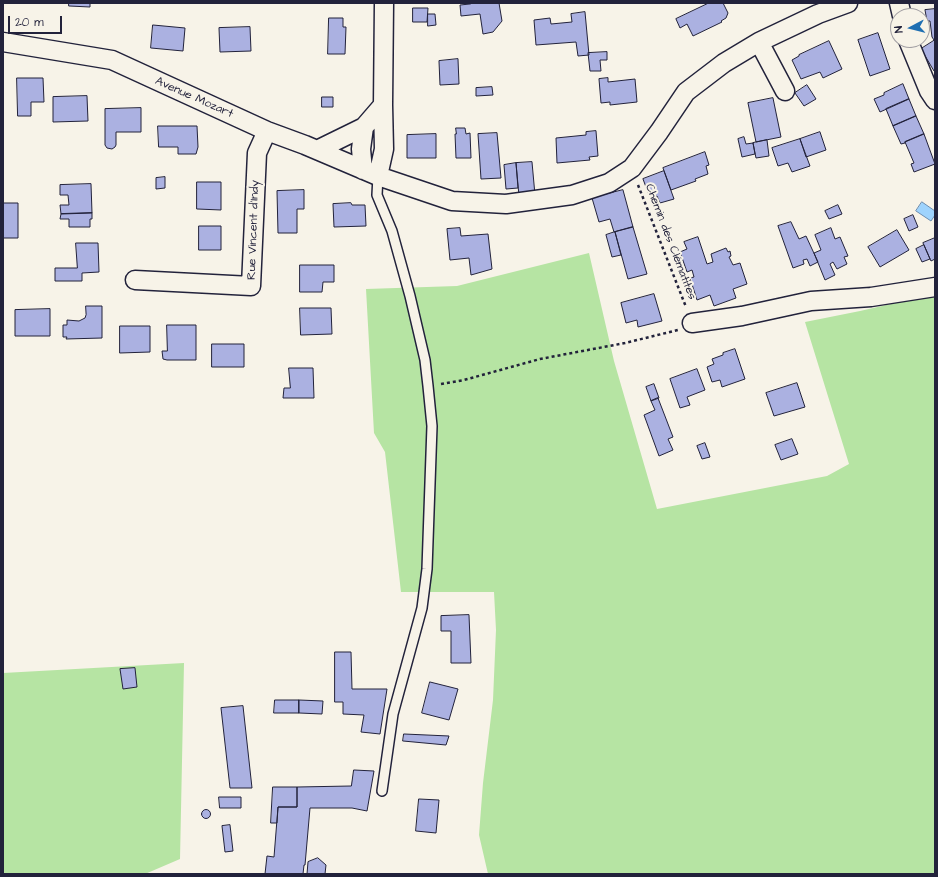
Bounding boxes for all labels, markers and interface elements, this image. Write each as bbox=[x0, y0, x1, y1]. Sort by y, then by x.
scale bar bbox=[10, 8, 64, 34]
north arrow bbox=[890, 8, 930, 48]
text: 20 m bbox=[15, 14, 44, 31]
text: N bbox=[891, 25, 906, 34]
street label: Avenue Mozart bbox=[153, 74, 235, 122]
street label: Rue Vincent d'Indy bbox=[245, 180, 263, 280]
street label: Chemin des Clématites bbox=[641, 182, 699, 302]

